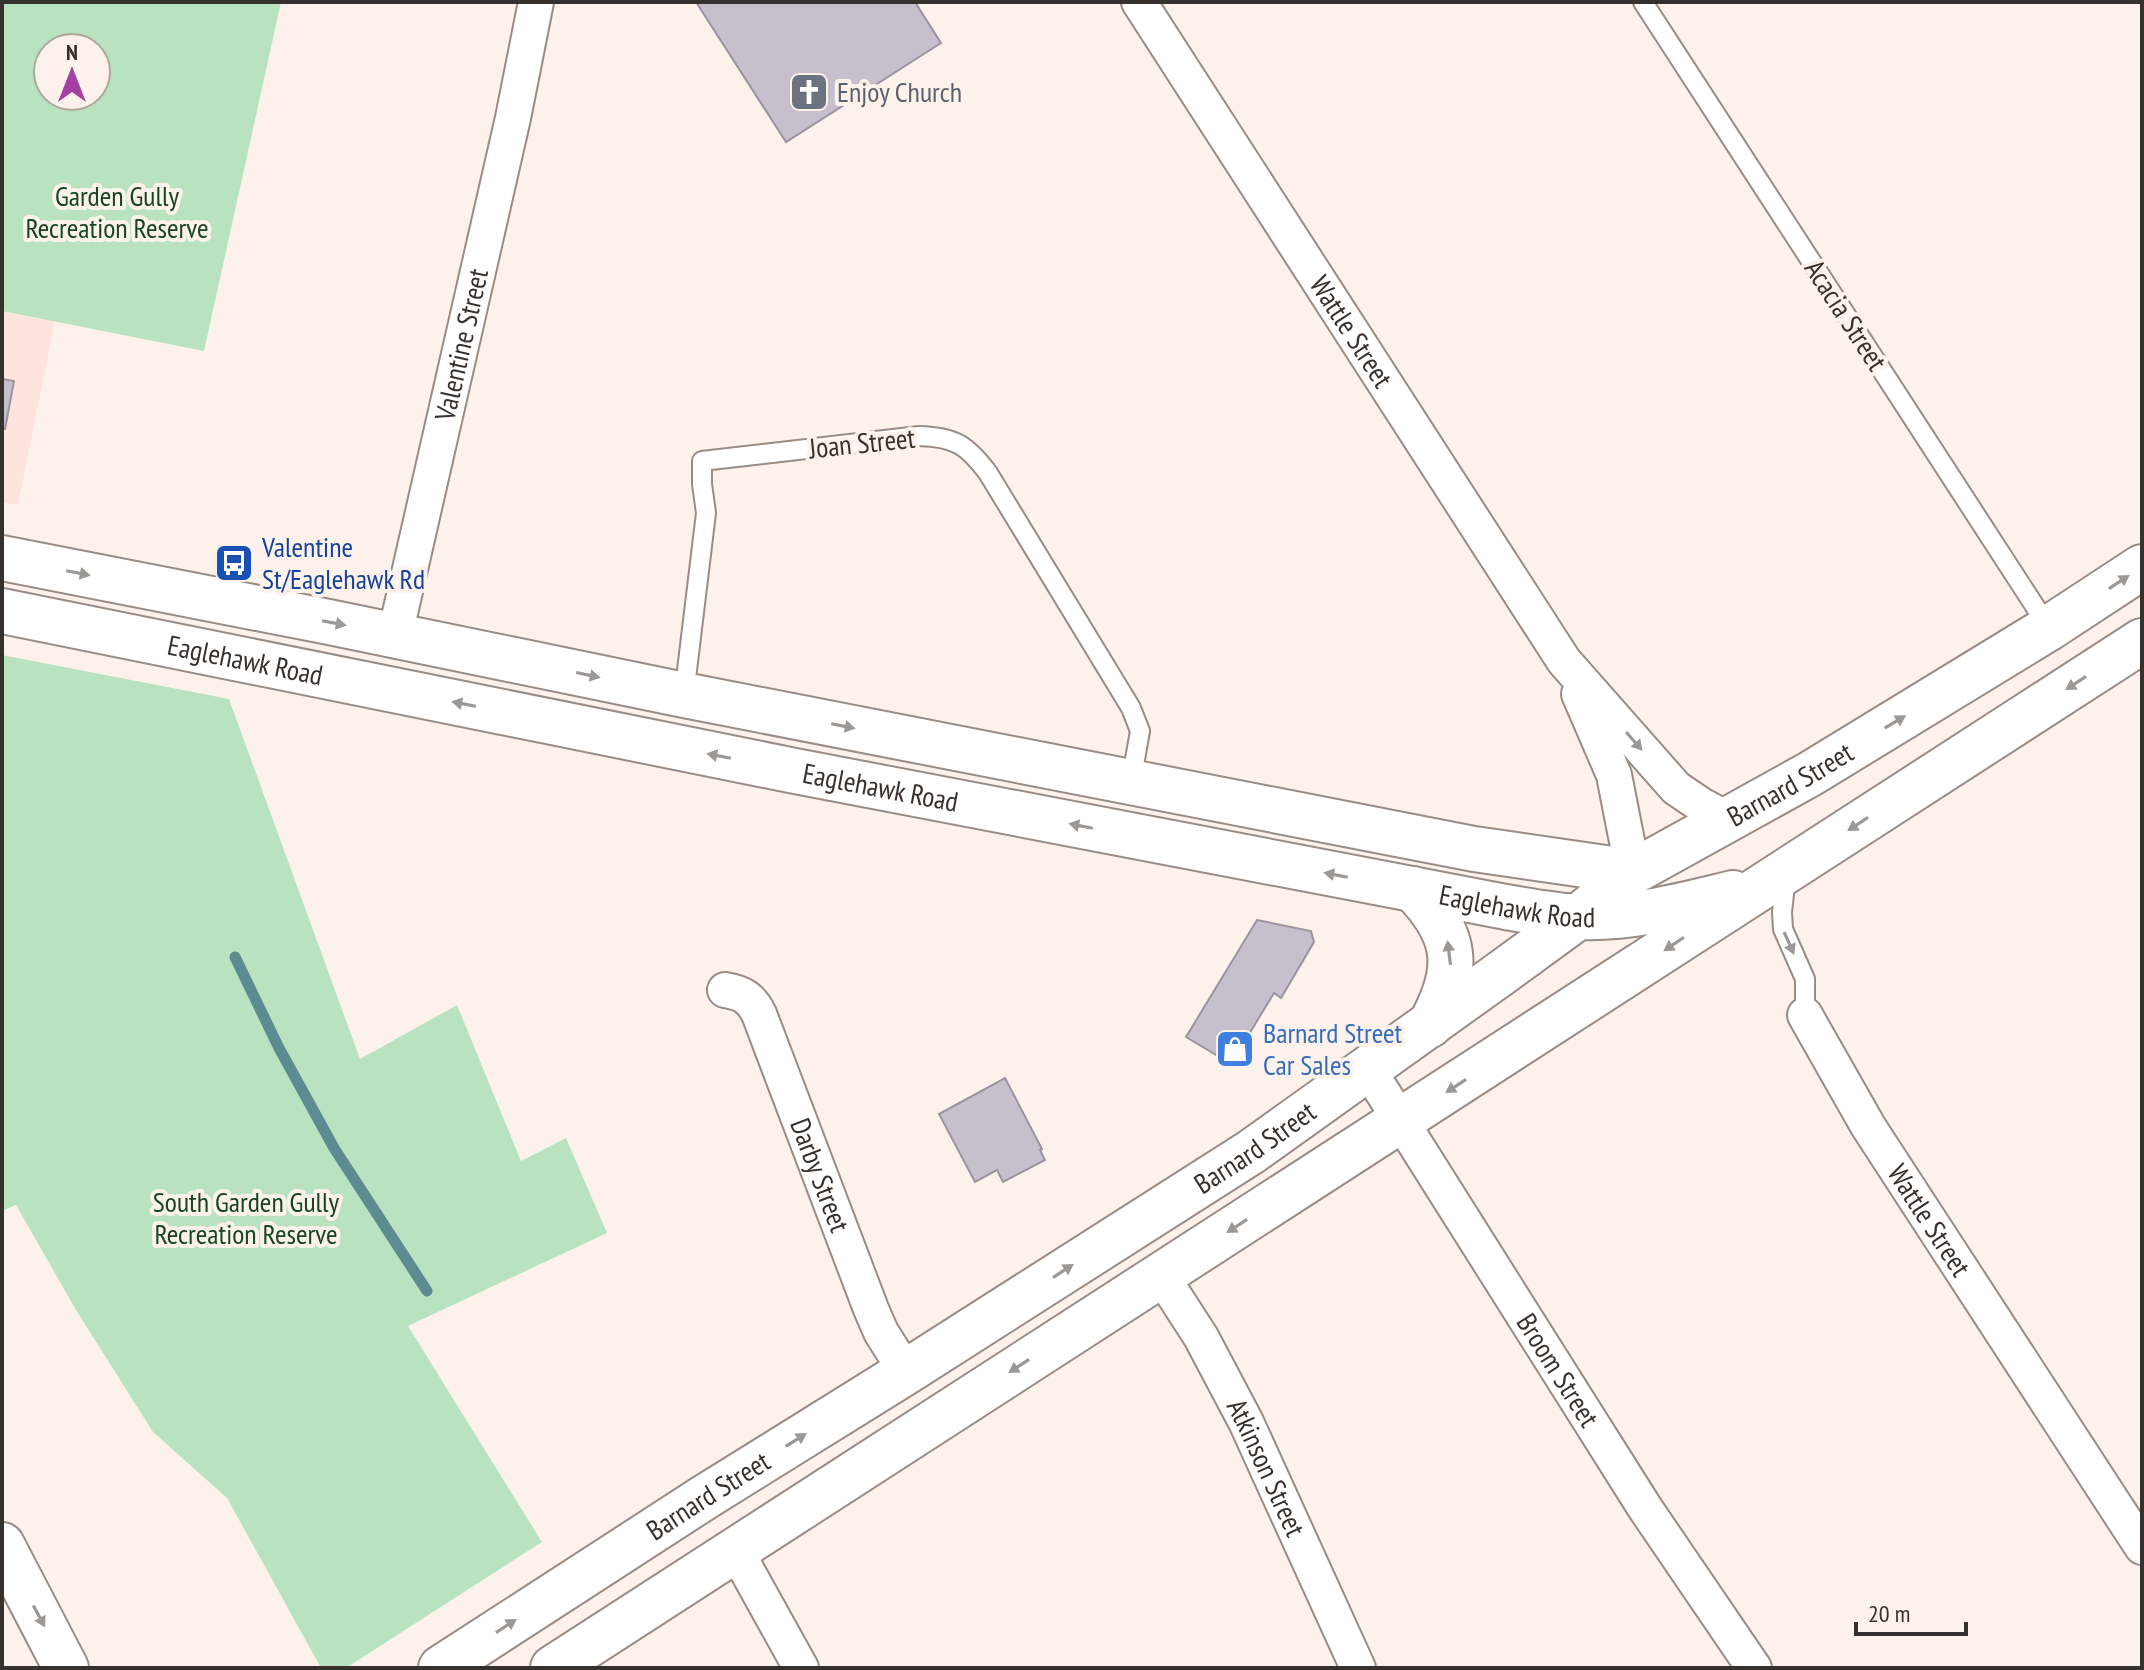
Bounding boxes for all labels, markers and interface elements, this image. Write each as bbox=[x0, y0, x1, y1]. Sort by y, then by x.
north arrow bbox=[32, 32, 112, 112]
text: N bbox=[66, 38, 78, 66]
church icon: Enjoy Church bbox=[788, 71, 830, 113]
place label: Enjoy Church bbox=[837, 73, 962, 110]
park label: Garden Gully Recreation Reserve bbox=[25, 177, 209, 246]
street label: Acacia Street bbox=[1797, 252, 1896, 378]
street label: Valentine Street bbox=[425, 264, 496, 425]
street label: Wattle Street bbox=[1302, 268, 1402, 395]
street label: Joan Street bbox=[806, 419, 917, 467]
place label: Valentine St/Eaglehawk Rd bbox=[261, 528, 425, 597]
bus stop icon: Valentine St/Eaglehawk Rd bbox=[213, 542, 255, 584]
one-way arrow bbox=[66, 568, 91, 580]
one-way arrow bbox=[2108, 576, 2130, 590]
one-way arrow bbox=[321, 617, 346, 630]
street label: Eaglehawk Road bbox=[164, 626, 326, 693]
one-way arrow bbox=[576, 669, 601, 682]
one-way arrow bbox=[2066, 676, 2087, 691]
one-way arrow bbox=[451, 697, 476, 710]
one-way arrow bbox=[1884, 716, 1906, 730]
one-way arrow bbox=[831, 720, 856, 733]
one-way arrow bbox=[1625, 730, 1642, 750]
street label: Barnard Street bbox=[1720, 733, 1860, 834]
one-way arrow bbox=[706, 749, 731, 762]
street label: Eaglehawk Road bbox=[800, 754, 961, 820]
one-way arrow bbox=[1847, 817, 1869, 831]
one-way arrow bbox=[1068, 819, 1093, 832]
one-way arrow bbox=[1324, 868, 1349, 880]
street label: Eaglehawk Road bbox=[1436, 876, 1595, 935]
one-way arrow bbox=[1782, 932, 1796, 955]
one-way arrow bbox=[1664, 936, 1685, 951]
one-way arrow bbox=[1442, 941, 1455, 966]
place label: Barnard Street Car Sales bbox=[1263, 1014, 1403, 1083]
shop icon: Barnard Street Car Sales bbox=[1214, 1028, 1256, 1070]
one-way arrow bbox=[1446, 1078, 1467, 1093]
street label: Barnard Street bbox=[1187, 1093, 1323, 1202]
street label: Darby Street bbox=[782, 1113, 859, 1237]
street label: Wattle Street bbox=[1880, 1157, 1980, 1283]
park label: South Garden Gully Recreation Reserve bbox=[153, 1183, 340, 1252]
one-way arrow bbox=[1227, 1218, 1248, 1233]
one-way arrow bbox=[1052, 1265, 1074, 1279]
street label: Broom Street bbox=[1509, 1306, 1608, 1434]
one-way arrow bbox=[1008, 1359, 1029, 1374]
street label: Atkinson Street bbox=[1219, 1392, 1315, 1542]
one-way arrow bbox=[785, 1434, 807, 1448]
street label: Barnard Street bbox=[639, 1442, 777, 1548]
scale bar bbox=[1856, 1586, 1966, 1636]
text: 20 m bbox=[1868, 1598, 1910, 1629]
one-way arrow bbox=[32, 1605, 45, 1628]
one-way arrow bbox=[495, 1619, 517, 1633]

